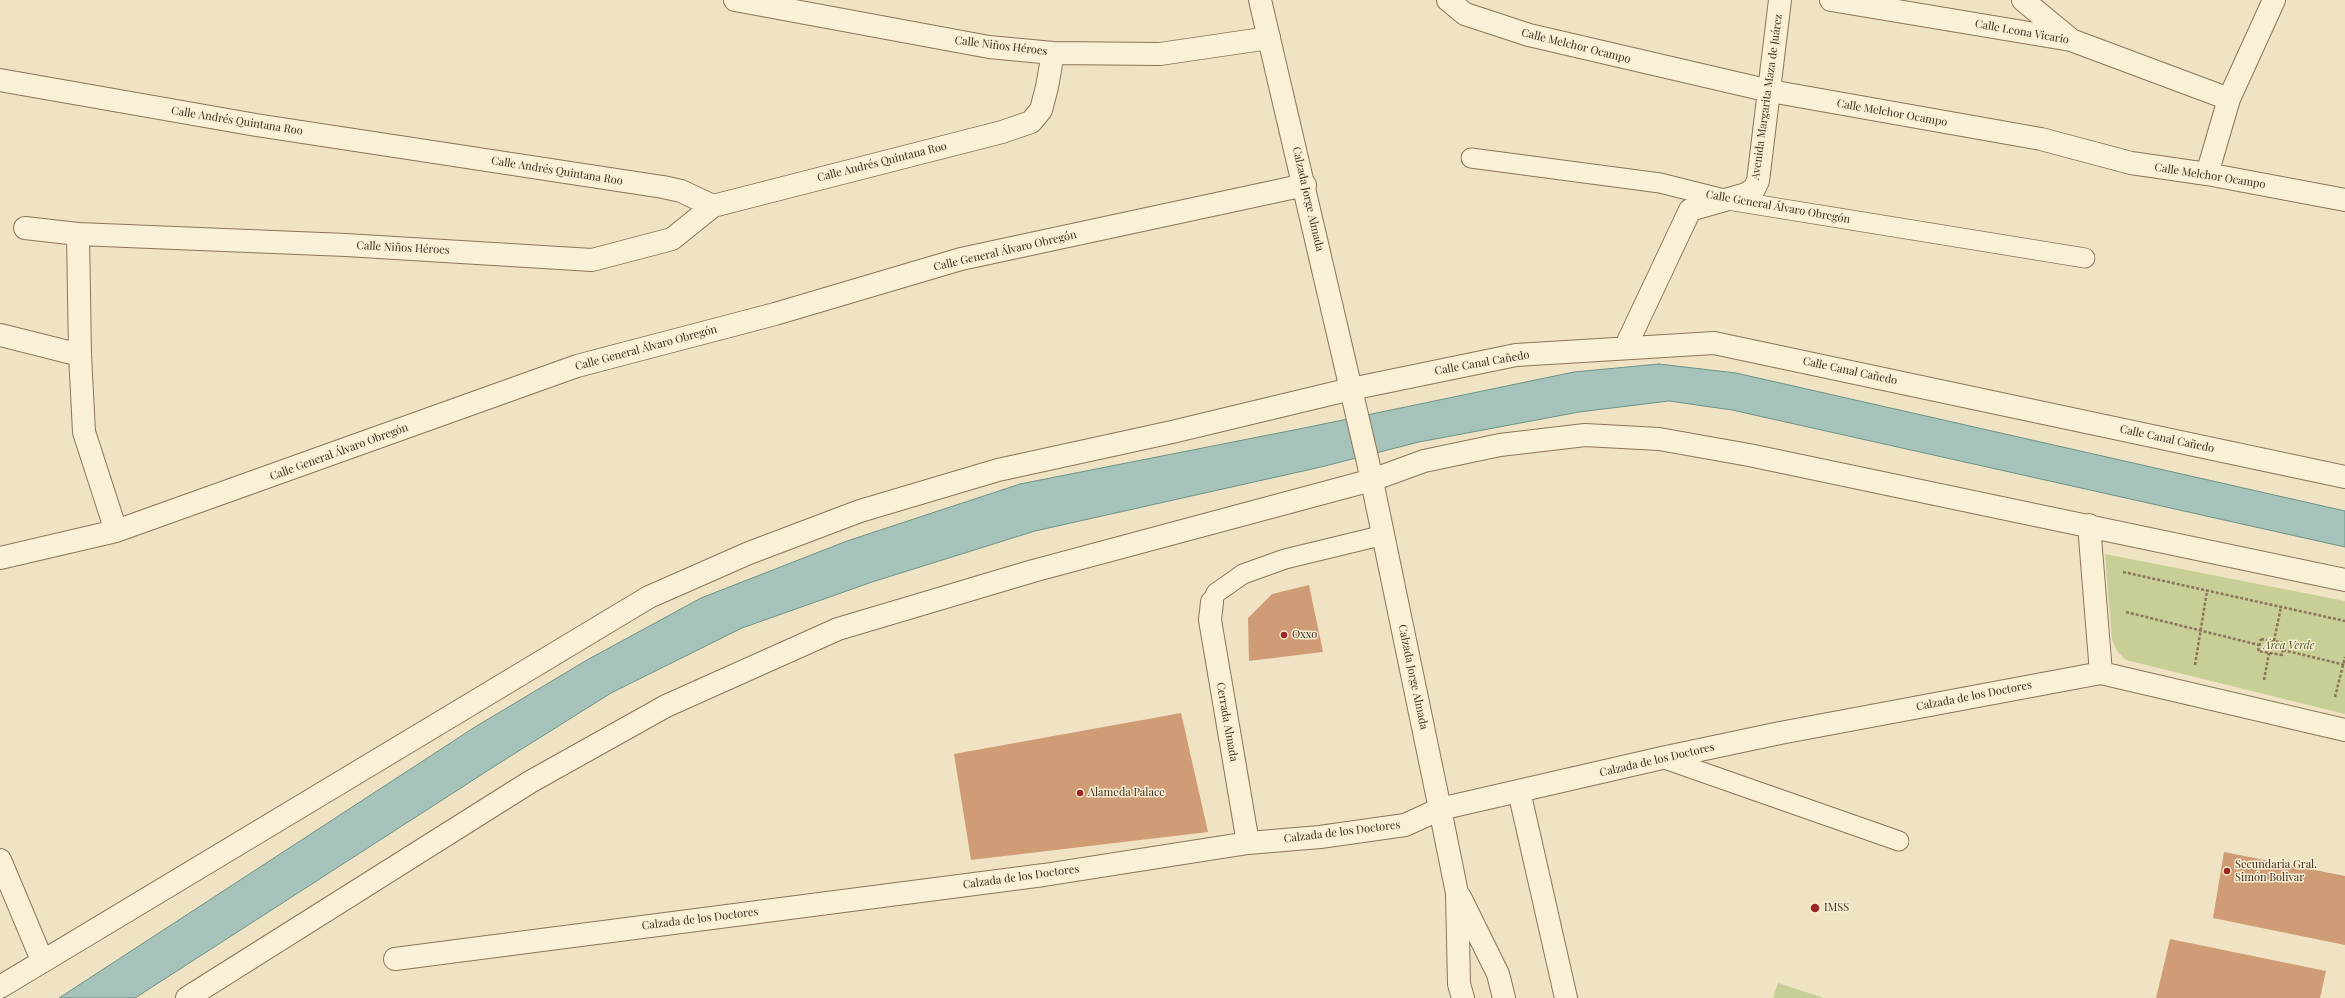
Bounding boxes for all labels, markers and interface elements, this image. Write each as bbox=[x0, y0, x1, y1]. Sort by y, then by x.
street label: Avenida Margarita Maza de Juárez bbox=[1749, 13, 1785, 181]
street label: Calle Leona Vicario bbox=[1974, 17, 2070, 47]
street label: Calle Melchor Ocampo bbox=[1520, 26, 1632, 66]
street label: Calle Niños Héroes bbox=[954, 34, 1048, 58]
street label: Calle Melchor Ocampo bbox=[1836, 97, 1948, 129]
street label: Calle Andrés Quintana Roo bbox=[170, 104, 304, 138]
street label: Calle Andrés Quintana Roo bbox=[816, 140, 948, 184]
street label: Calzada Jorge Almada bbox=[1290, 145, 1326, 253]
street label: Calle Andrés Quintana Roo bbox=[490, 154, 624, 188]
street label: Calle Melchor Ocampo bbox=[2154, 161, 2266, 191]
street label: Calle General Álvaro Obregón bbox=[1705, 188, 1851, 226]
street label: Calle General Álvaro Obregón bbox=[932, 228, 1078, 274]
street label: Calle Niños Héroes bbox=[356, 239, 450, 257]
street label: Calle General Álvaro Obregón bbox=[574, 323, 718, 373]
street label: Calle Canal Cañedo bbox=[1434, 348, 1530, 378]
street label: Calle Canal Cañedo bbox=[1802, 355, 1898, 387]
street label: Calle General Álvaro Obregón bbox=[268, 421, 410, 483]
street label: Calle Canal Cañedo bbox=[2119, 423, 2215, 455]
street label: Calzada Jorge Almada bbox=[1395, 623, 1431, 731]
place label: Oxxo bbox=[1292, 628, 1317, 642]
marker: Oxxo bbox=[1279, 630, 1289, 640]
park label: Área Verde bbox=[2264, 639, 2314, 653]
street label: Calzada de los Doctores bbox=[1915, 678, 2033, 714]
street label: Cerrada Almada bbox=[1214, 681, 1240, 763]
street label: Calzada de los Doctores bbox=[1598, 740, 1716, 780]
place label: Alameda Palace bbox=[1088, 786, 1165, 800]
marker: Alameda Palace bbox=[1075, 788, 1085, 798]
street label: Calzada de los Doctores bbox=[1283, 818, 1401, 846]
place label: Secundaria Gral. Simón Bolivar bbox=[2235, 858, 2317, 884]
street label: Calzada de los Doctores bbox=[962, 862, 1080, 892]
marker: Secundaria Gral. Simón Bolivar bbox=[2222, 866, 2232, 876]
place label: IMSS bbox=[1824, 901, 1849, 915]
marker: IMSS bbox=[1809, 902, 1821, 914]
street label: Calzada de los Doctores bbox=[641, 905, 759, 933]

